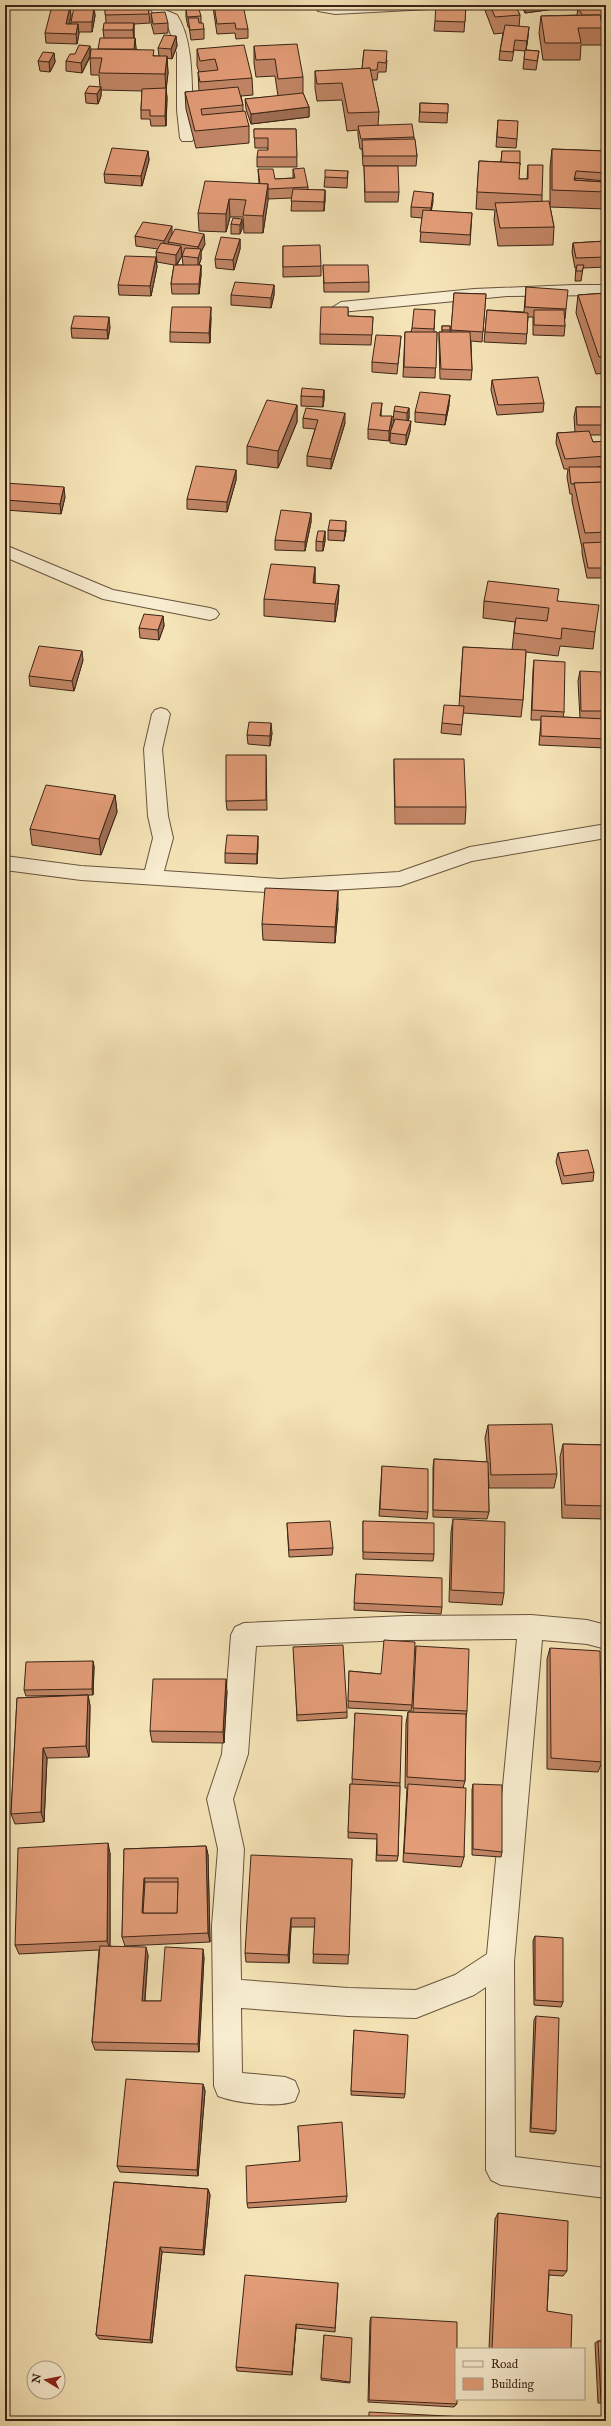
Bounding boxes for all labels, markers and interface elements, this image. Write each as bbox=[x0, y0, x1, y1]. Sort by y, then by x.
legend bbox=[455, 2348, 585, 2400]
text: Road bbox=[491, 2357, 519, 2372]
north arrow bbox=[26, 2360, 66, 2400]
text: N bbox=[29, 2372, 45, 2385]
text: Building bbox=[491, 2377, 535, 2392]

